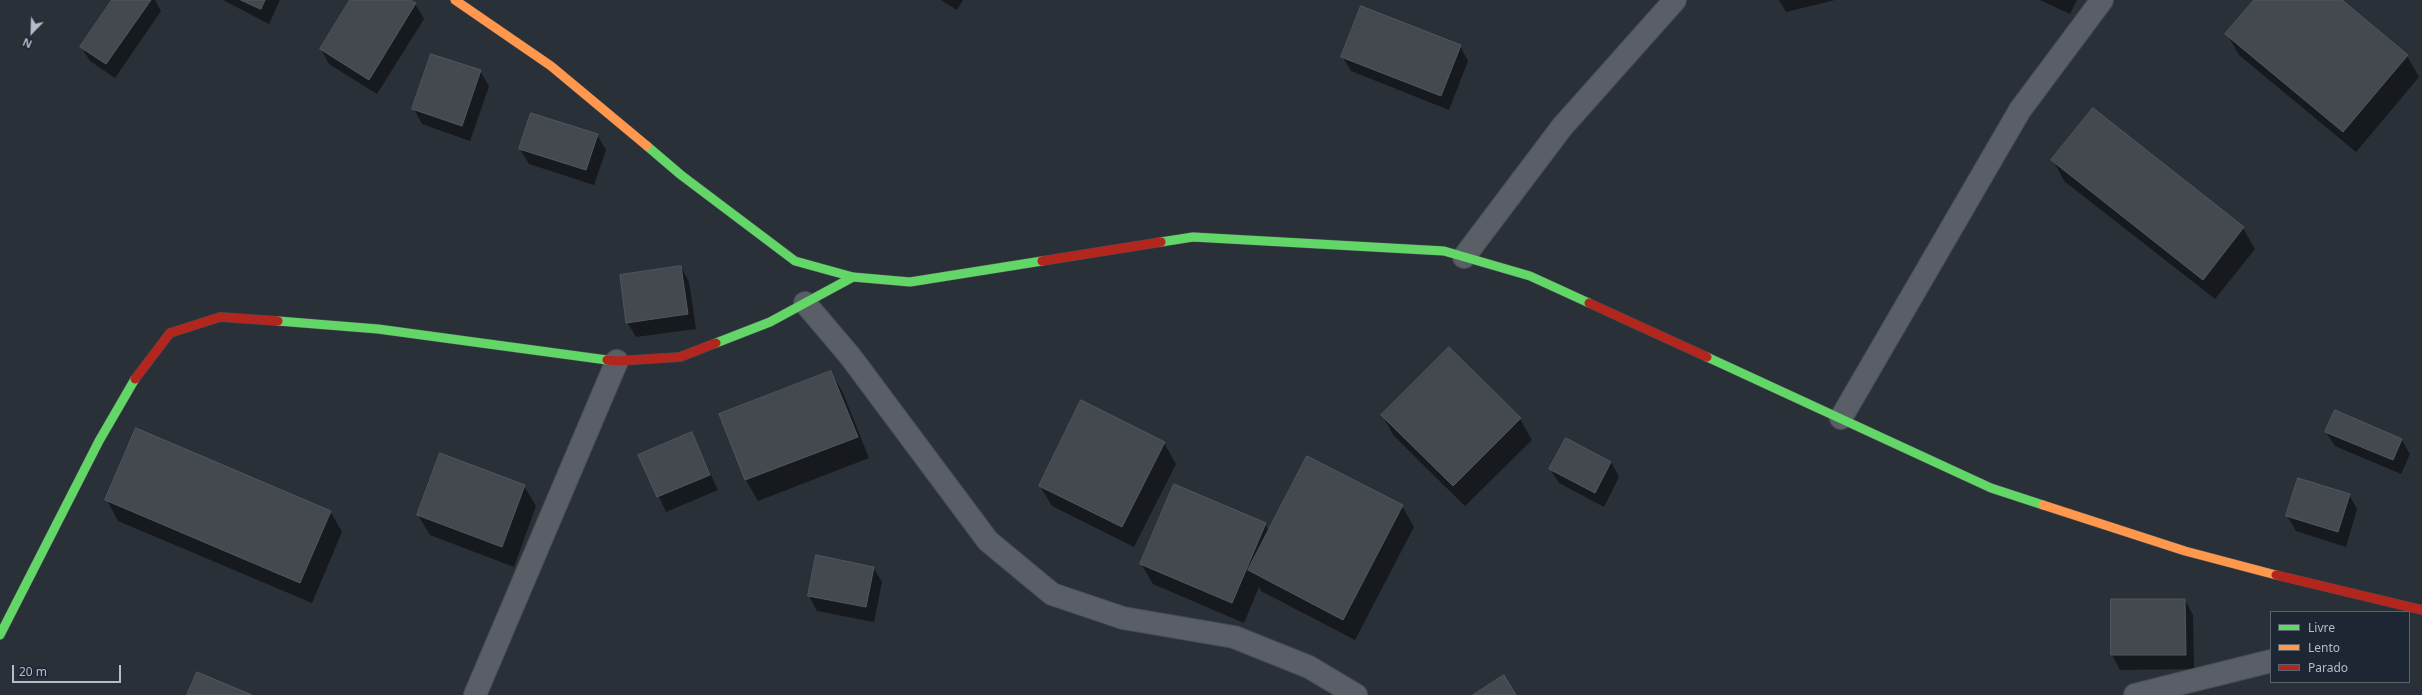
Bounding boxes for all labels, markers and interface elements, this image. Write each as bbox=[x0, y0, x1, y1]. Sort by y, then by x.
north arrow bbox=[12, 12, 52, 52]
text: N bbox=[20, 35, 34, 52]
legend bbox=[2270, 611, 2410, 683]
text: Livre bbox=[2308, 619, 2335, 636]
text: Lento bbox=[2308, 639, 2340, 656]
scale bar bbox=[14, 657, 123, 683]
text: Parado bbox=[2308, 659, 2348, 676]
text: 20 m bbox=[19, 663, 47, 680]

